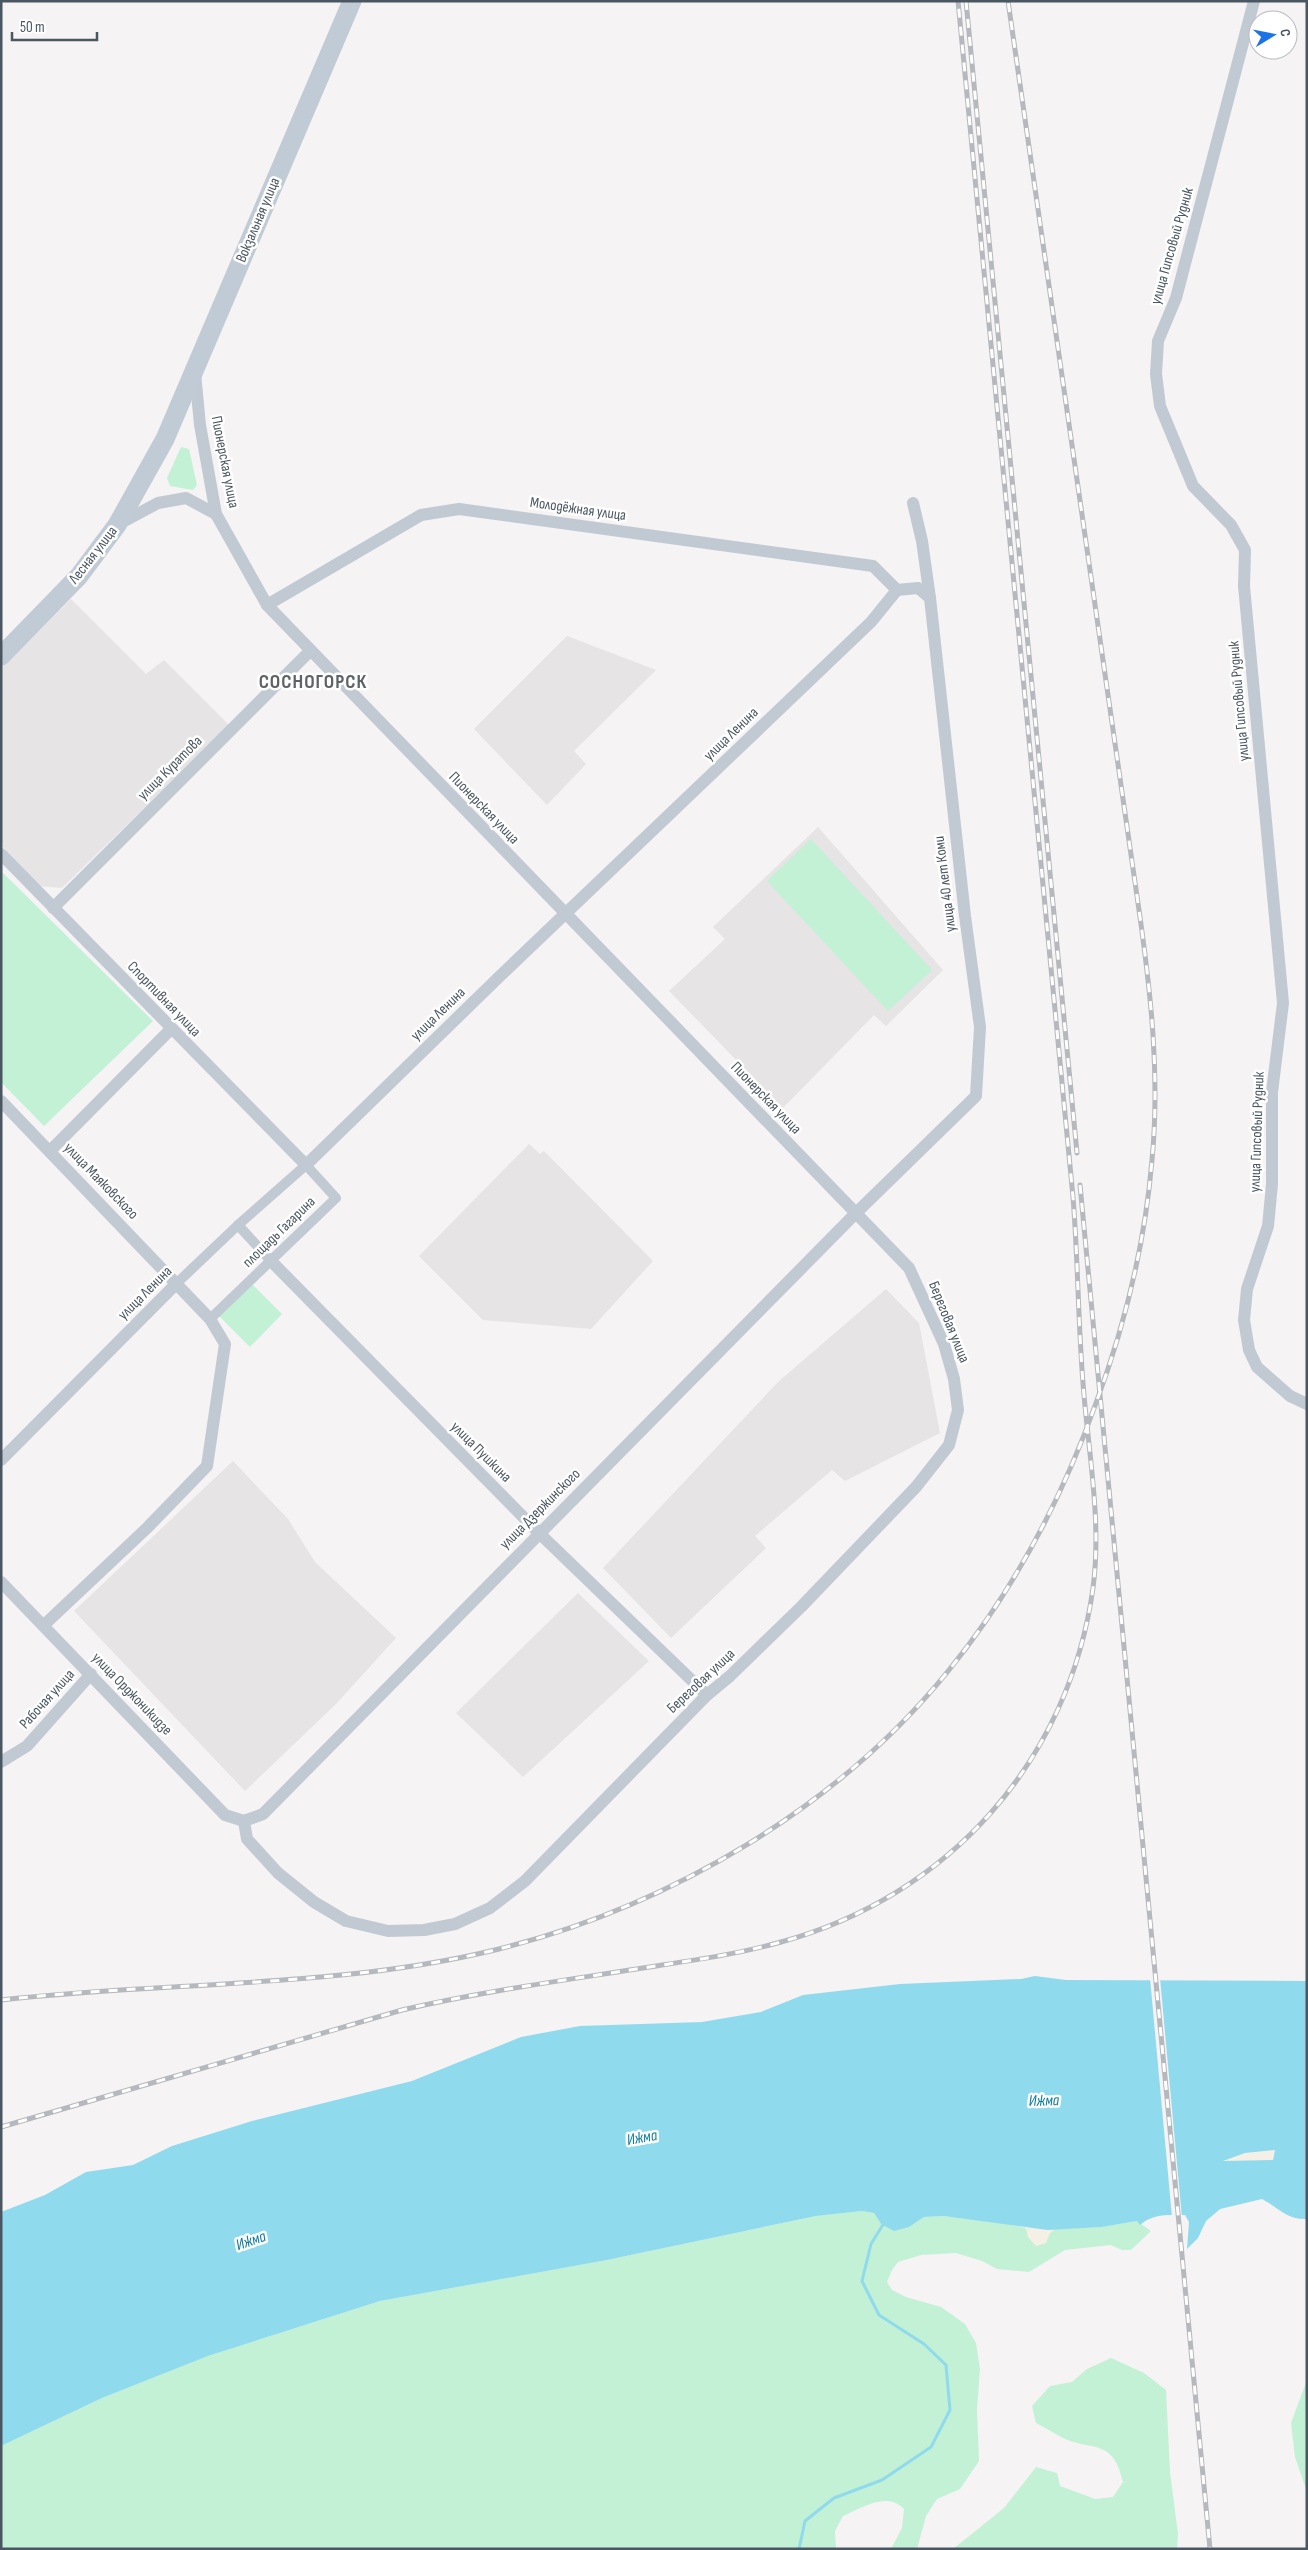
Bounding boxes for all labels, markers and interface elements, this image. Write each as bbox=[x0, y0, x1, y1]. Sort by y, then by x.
scale bar bbox=[12, 10, 98, 42]
north arrow bbox=[1248, 10, 1298, 60]
text: 50 m bbox=[20, 18, 45, 37]
text: С bbox=[1276, 28, 1294, 38]
street label: Вокзальная улица bbox=[232, 175, 284, 265]
street label: улица Гипсовый Рудник bbox=[1146, 185, 1198, 307]
street label: Пионерская улица bbox=[207, 414, 243, 510]
street label: Молодёжная улица bbox=[529, 493, 627, 525]
street label: Лесная улица bbox=[64, 522, 122, 588]
street label: улица Гипсовый Рудник bbox=[1224, 640, 1254, 762]
district label: СОСНОГОРСК bbox=[259, 670, 367, 694]
street label: улица Ленина bbox=[700, 703, 763, 765]
street label: улица Куратова bbox=[134, 732, 206, 804]
street label: Пионерская улица bbox=[445, 768, 523, 848]
street label: улица 40 лет Коми bbox=[930, 835, 960, 933]
street label: Спортивная улица bbox=[123, 957, 205, 1041]
street label: улица Ленина bbox=[407, 983, 470, 1045]
street label: Пионерская улица bbox=[727, 1058, 805, 1138]
street label: улица Гипсовый Рудник bbox=[1245, 1071, 1269, 1193]
street label: улица Маяковского bbox=[60, 1139, 142, 1223]
street label: площадь Гагарина bbox=[239, 1192, 320, 1271]
street label: улица Ленина bbox=[114, 1262, 176, 1324]
street label: Береговая улица bbox=[924, 1278, 974, 1366]
street label: улица Пушкина bbox=[447, 1418, 516, 1487]
street label: улица Дзержинского bbox=[496, 1465, 584, 1553]
street label: Береговая улица bbox=[663, 1645, 739, 1717]
street label: улица Орджоникидзе bbox=[88, 1649, 176, 1739]
street label: Рабочая улица bbox=[15, 1665, 79, 1733]
water label: Ижма bbox=[1029, 2091, 1060, 2111]
water label: Ижма bbox=[625, 2126, 659, 2150]
water label: Ижма bbox=[233, 2227, 269, 2255]

